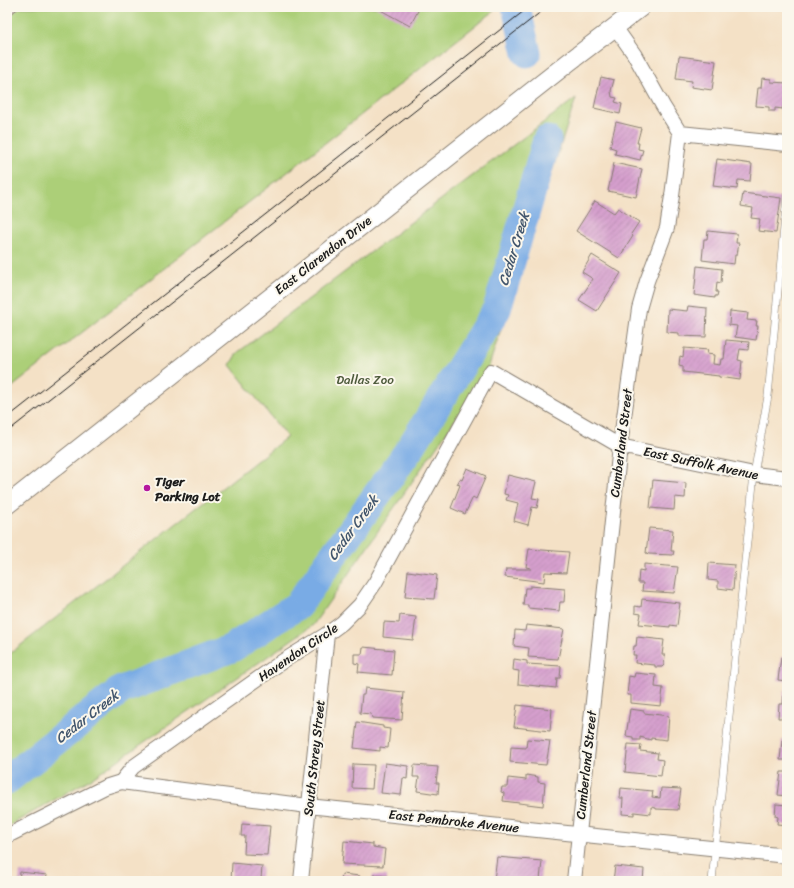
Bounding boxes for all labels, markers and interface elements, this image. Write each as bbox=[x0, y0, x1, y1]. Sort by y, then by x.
water label: Cedar Creek bbox=[491, 208, 537, 289]
street label: East Clarendon Drive bbox=[269, 209, 377, 301]
park label: Dallas Zoo bbox=[336, 368, 394, 391]
street label: Cumberland Street bbox=[603, 387, 639, 499]
street label: East Suffolk Avenue bbox=[641, 440, 761, 486]
place label: Tiger Parking Lot bbox=[155, 470, 221, 508]
marker: Tiger Parking Lot bbox=[142, 483, 152, 493]
water label: Cedar Creek bbox=[321, 489, 386, 566]
street label: Havendon Circle bbox=[253, 616, 343, 688]
water label: Cedar Creek bbox=[50, 683, 126, 750]
street label: South Storey Street bbox=[296, 698, 332, 817]
street label: Cumberland Street bbox=[569, 709, 603, 821]
street label: East Pembroke Avenue bbox=[388, 803, 521, 839]

